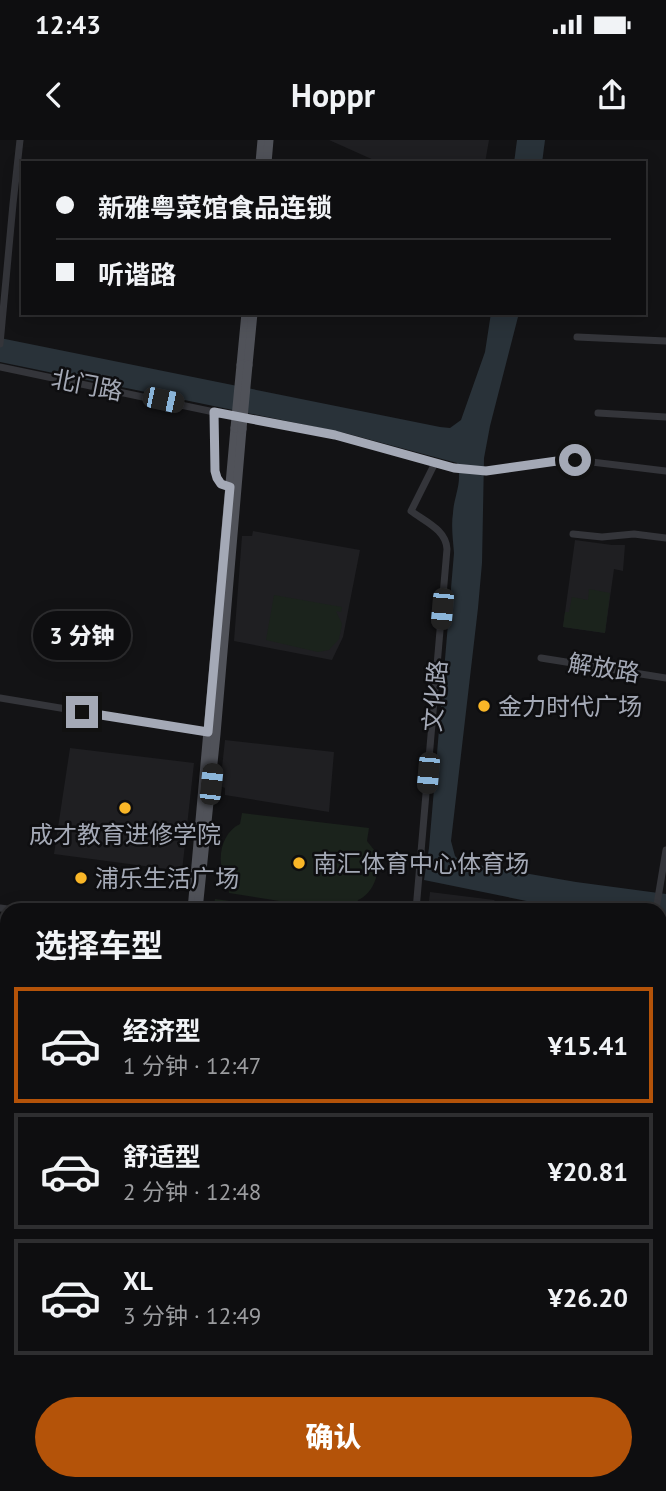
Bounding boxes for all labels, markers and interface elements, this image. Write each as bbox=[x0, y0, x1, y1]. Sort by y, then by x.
text: 12:43 bbox=[35, 8, 101, 41]
text: Hoppr bbox=[291, 74, 375, 116]
icon: back bbox=[35, 76, 73, 114]
icon: share bbox=[593, 76, 631, 114]
text: 新雅粤菜馆食品连锁 bbox=[98, 191, 332, 224]
text: 听谐路 bbox=[98, 258, 176, 291]
street label: 北门路 bbox=[49, 363, 125, 407]
car bbox=[141, 385, 186, 415]
route start bbox=[559, 444, 591, 476]
car bbox=[430, 587, 455, 631]
callout: 3 分钟 bbox=[33, 610, 131, 660]
text: 3 分钟 bbox=[50, 621, 114, 650]
street label: 解放路 bbox=[566, 647, 642, 689]
street label: 文化路 bbox=[416, 659, 454, 733]
place label: 金力时代广场 bbox=[498, 691, 642, 722]
route end bbox=[66, 696, 98, 728]
marker: 金力时代广场 bbox=[476, 698, 492, 714]
car bbox=[416, 751, 441, 795]
car bbox=[199, 762, 224, 806]
marker: 成才教育进修学院 bbox=[117, 800, 133, 816]
place label: 成才教育进修学院 bbox=[29, 819, 221, 850]
place label: 南汇体育中心体育场 bbox=[313, 848, 529, 879]
marker: 南汇体育中心体育场 bbox=[291, 855, 307, 871]
place label: 浦乐生活广场 bbox=[95, 863, 239, 894]
marker: 浦乐生活广场 bbox=[73, 870, 89, 886]
text: 选择车型 bbox=[35, 924, 163, 966]
icon: car bbox=[39, 1014, 102, 1077]
text: 经济型 bbox=[123, 1014, 201, 1047]
text: ¥15.41 bbox=[548, 1029, 628, 1062]
text: 1 分钟 · 12:47 bbox=[123, 1051, 261, 1080]
icon: car bbox=[39, 1140, 102, 1203]
text: 舒适型 bbox=[123, 1140, 201, 1173]
text: ¥20.81 bbox=[548, 1155, 628, 1188]
text: 2 分钟 · 12:48 bbox=[123, 1177, 261, 1206]
text: XL bbox=[123, 1264, 153, 1297]
icon: car bbox=[39, 1266, 102, 1329]
text: ¥26.20 bbox=[548, 1281, 628, 1314]
text: 3 分钟 · 12:49 bbox=[123, 1301, 261, 1330]
button: 确认 bbox=[35, 1397, 632, 1477]

